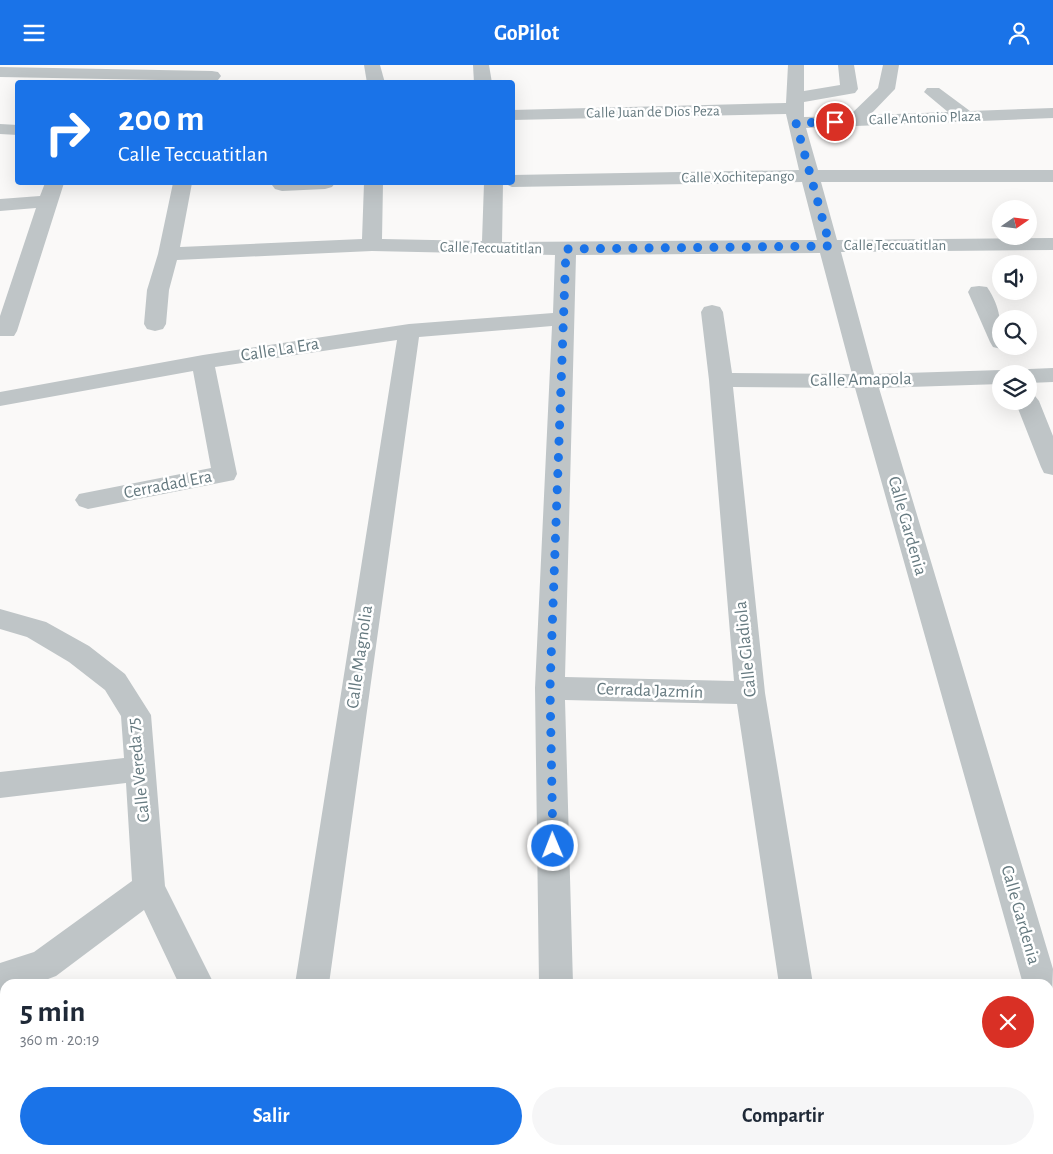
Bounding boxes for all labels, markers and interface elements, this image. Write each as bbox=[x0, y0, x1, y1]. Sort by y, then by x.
icon: menu bbox=[20, 19, 48, 47]
icon: person bbox=[1005, 19, 1033, 47]
text: GoPilot bbox=[494, 22, 559, 44]
icon: right bbox=[35, 100, 100, 165]
pin bbox=[814, 101, 856, 143]
text: 200 m bbox=[118, 102, 205, 137]
street label: Calle Juan de Dios Peza bbox=[586, 103, 720, 121]
icon: arrive bbox=[821, 108, 849, 136]
street label: Calle Antonio Plaza bbox=[869, 109, 981, 127]
text: Calle Teccuatitlan bbox=[118, 143, 268, 165]
street label: Calle Xochitepango bbox=[681, 169, 795, 185]
north arrow bbox=[992, 200, 1038, 245]
map controls bbox=[992, 200, 1037, 410]
street label: Calle Teccuatitlan bbox=[844, 238, 946, 253]
street label: Calle Teccuatitlan bbox=[440, 240, 542, 256]
button: sound bbox=[992, 255, 1037, 300]
button: search bbox=[992, 310, 1037, 355]
street label: Calle La Era bbox=[240, 335, 320, 365]
button: layers bbox=[992, 365, 1037, 410]
street label: Calle Amapola bbox=[810, 370, 912, 390]
street label: Cerradad Era bbox=[122, 468, 214, 502]
street label: Calle Gardenia bbox=[884, 475, 930, 577]
street label: Calle Gladiola bbox=[732, 600, 760, 698]
street label: Calle Magnolia bbox=[344, 604, 376, 710]
street label: Cerrada Jazmín bbox=[596, 680, 704, 702]
street label: Calle Vereda 75 bbox=[125, 717, 153, 823]
position arrow bbox=[526, 819, 578, 871]
street label: Calle Gardenia bbox=[997, 864, 1043, 966]
button: close bbox=[982, 996, 1034, 1048]
text: 5 min bbox=[20, 997, 85, 1027]
text: 360 m · 20:19 bbox=[20, 1032, 99, 1048]
button: Salir bbox=[20, 1087, 522, 1145]
button: Compartir bbox=[532, 1087, 1034, 1145]

